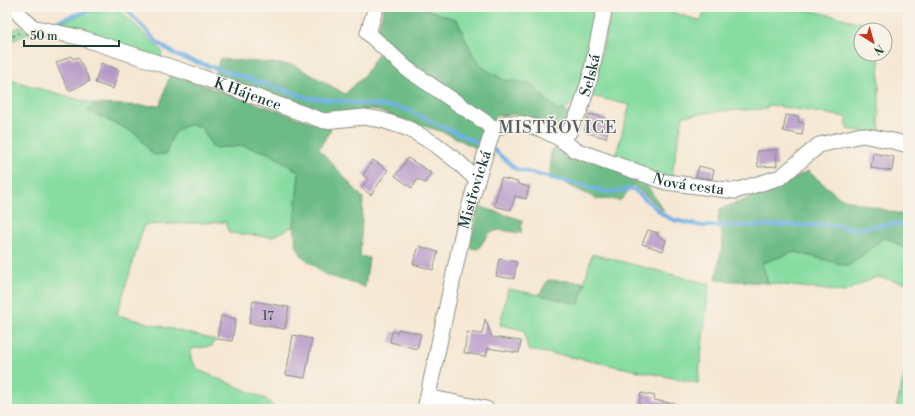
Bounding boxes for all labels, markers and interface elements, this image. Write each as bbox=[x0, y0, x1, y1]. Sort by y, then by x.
scale bar bbox=[24, 22, 119, 48]
north arrow bbox=[853, 22, 893, 62]
text: 50 m bbox=[30, 29, 58, 44]
text: N bbox=[870, 41, 886, 58]
street label: Selská bbox=[576, 52, 605, 99]
street label: K Hájence bbox=[211, 73, 284, 115]
district label: MISTŘOVICE bbox=[499, 116, 617, 139]
street label: Mistřovická bbox=[455, 148, 496, 231]
street label: Nová cesta bbox=[650, 169, 726, 200]
house number: 17 bbox=[262, 308, 274, 324]

